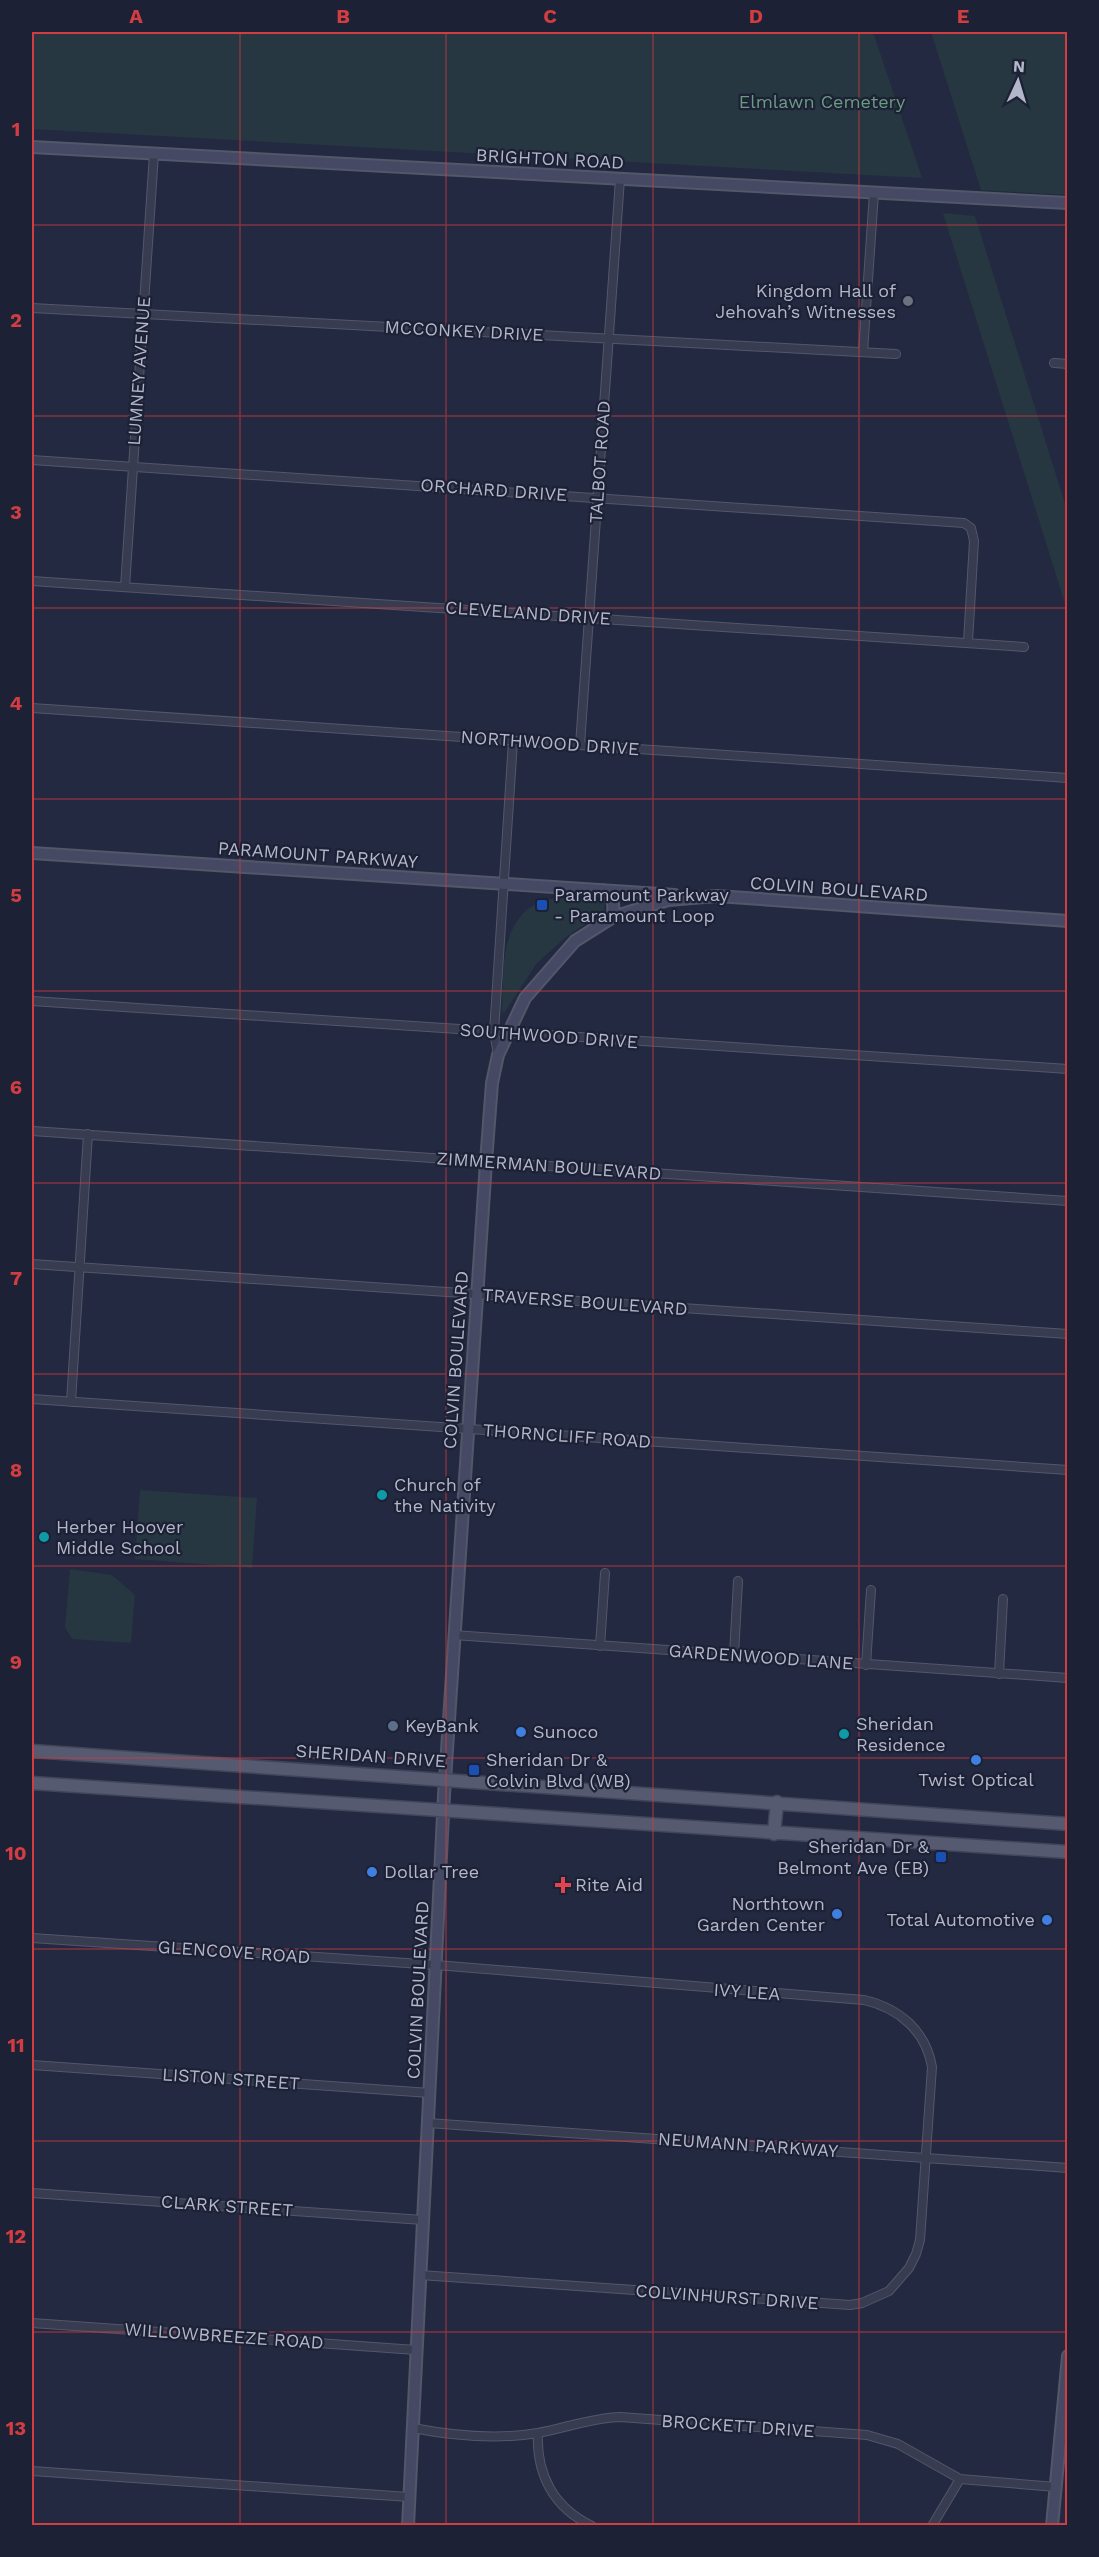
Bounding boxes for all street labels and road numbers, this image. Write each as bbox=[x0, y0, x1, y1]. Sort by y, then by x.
street label: BRIGHTON ROAD bbox=[475, 144, 625, 173]
street label: LUMNEY AVENUE bbox=[123, 296, 154, 446]
street label: MCCONKEY DRIVE bbox=[384, 316, 544, 345]
street label: TALBOT ROAD bbox=[585, 400, 614, 524]
street label: ORCHARD DRIVE bbox=[420, 474, 568, 505]
street label: CLEVELAND DRIVE bbox=[444, 596, 612, 629]
street label: NORTHWOOD DRIVE bbox=[460, 726, 640, 759]
street label: PARAMOUNT PARKWAY bbox=[217, 837, 419, 872]
street label: COLVIN BOULEVARD bbox=[749, 872, 929, 905]
street label: SOUTHWOOD DRIVE bbox=[459, 1019, 639, 1052]
street label: ZIMMERMAN BOULEVARD bbox=[436, 1147, 662, 1184]
street label: COLVIN BOULEVARD bbox=[439, 1270, 472, 1450]
street label: TRAVERSE BOULEVARD bbox=[482, 1284, 688, 1319]
street label: THORNCLIFF ROAD bbox=[482, 1419, 652, 1452]
street label: GARDENWOOD LANE bbox=[668, 1640, 854, 1673]
street label: SHERIDAN DRIVE bbox=[295, 1740, 447, 1771]
street label: COLVIN BOULEVARD bbox=[402, 1900, 433, 2080]
street label: GLENCOVE ROAD bbox=[157, 1936, 311, 1967]
street label: IVY LEA bbox=[713, 1979, 781, 2004]
street label: LISTON STREET bbox=[161, 2063, 301, 2094]
street label: NEUMANN PARKWAY bbox=[657, 2128, 840, 2161]
street label: CLARK STREET bbox=[160, 2190, 294, 2221]
street label: COLVINHURST DRIVE bbox=[635, 2280, 819, 2313]
street label: WILLOWBREEZE ROAD bbox=[124, 2318, 324, 2353]
street label: BROCKETT DRIVE bbox=[661, 2410, 815, 2441]

